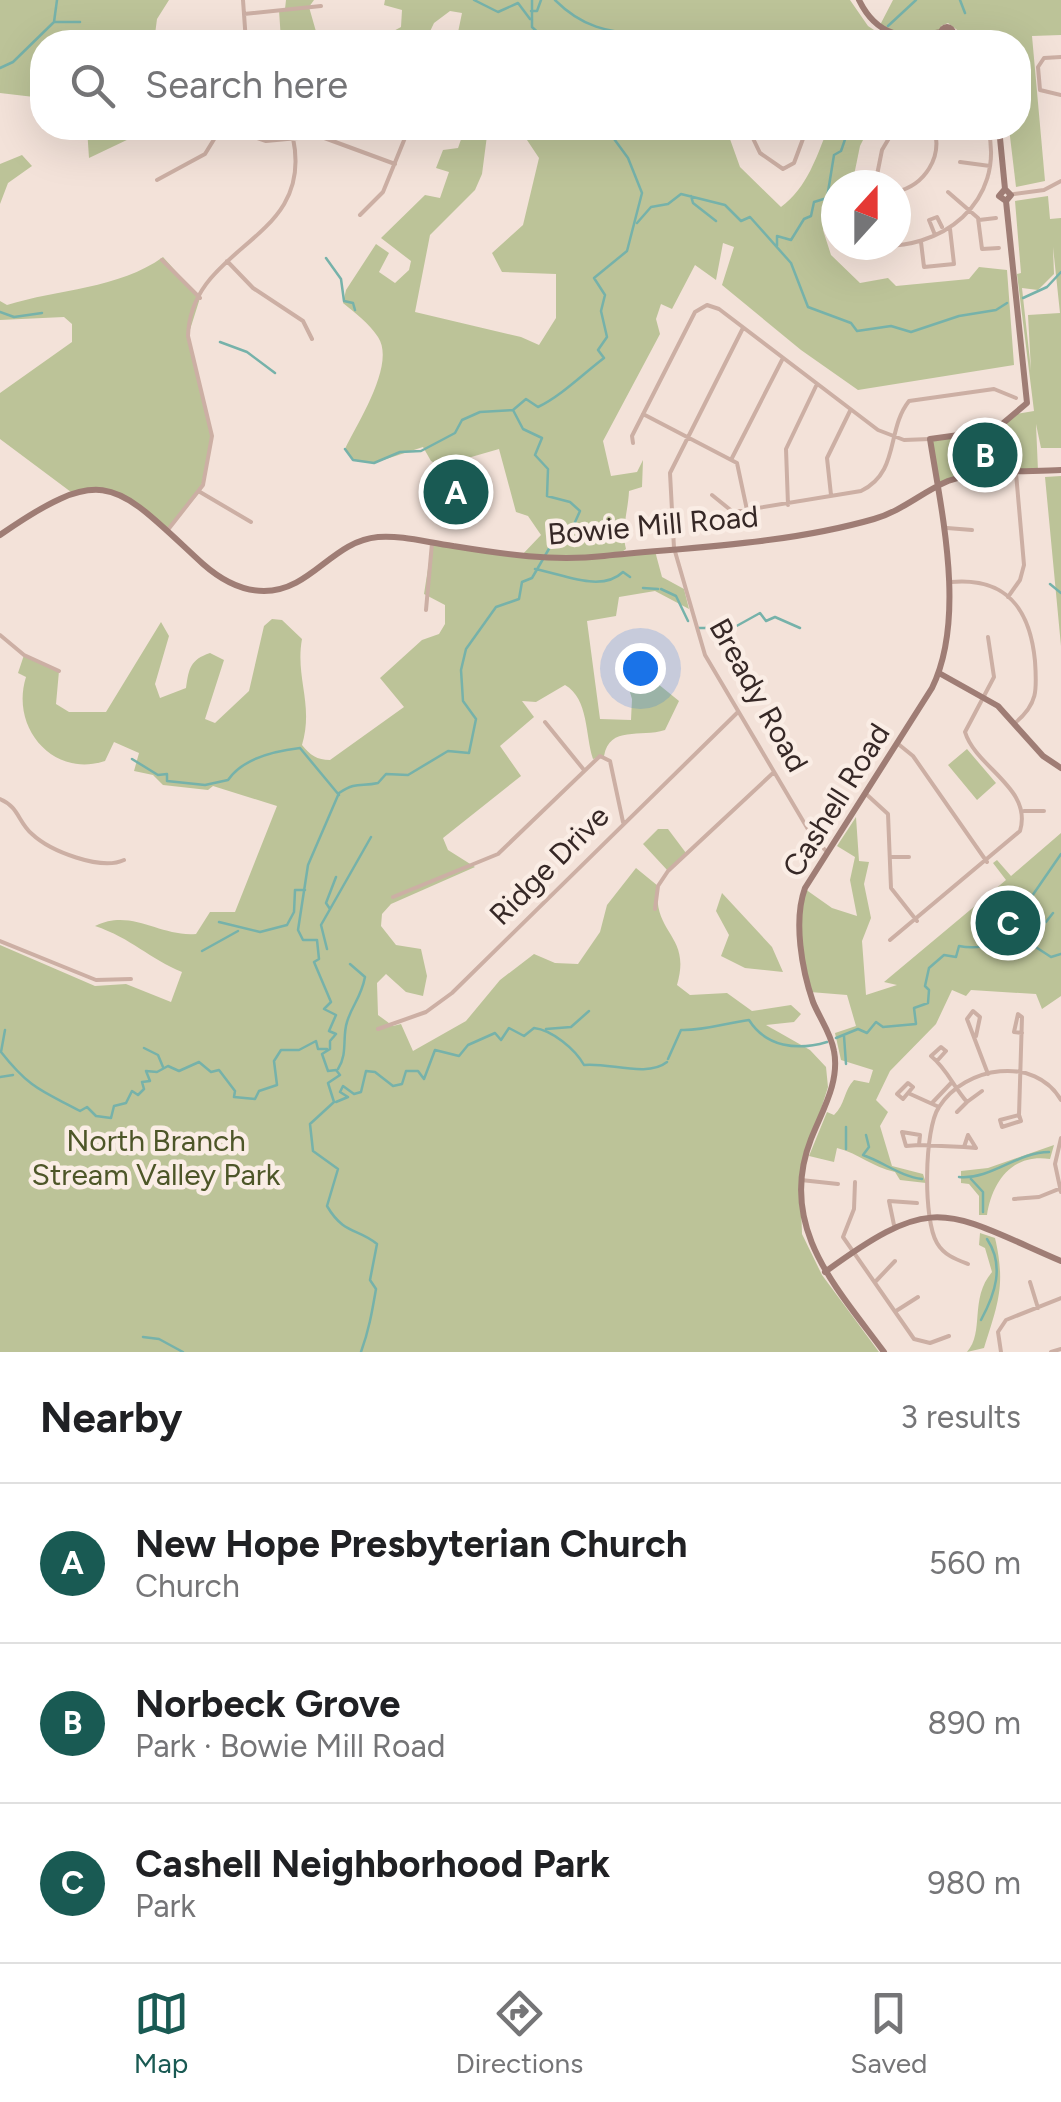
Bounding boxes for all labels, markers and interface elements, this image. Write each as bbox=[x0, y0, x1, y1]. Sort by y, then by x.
search box bbox=[30, 30, 1031, 140]
icon: search bbox=[65, 58, 120, 113]
text: Search here bbox=[145, 62, 348, 108]
north arrow bbox=[821, 170, 911, 260]
pin: B bbox=[952, 418, 1018, 492]
pin: A bbox=[424, 454, 488, 530]
street label: Bowie Mill Road bbox=[546, 497, 760, 553]
street label: Bready Road bbox=[702, 612, 816, 778]
your location bbox=[615, 643, 666, 694]
street label: Cashell Road bbox=[774, 717, 898, 883]
street label: Ridge Drive bbox=[481, 797, 617, 933]
pin: C bbox=[976, 886, 1040, 960]
park label: North Branch Stream Valley Park bbox=[32, 1122, 281, 1193]
text: Nearby bbox=[40, 1392, 182, 1443]
text: 3 results bbox=[901, 1398, 1021, 1436]
text: New Hope Presbyterian Church bbox=[135, 1521, 687, 1567]
text: A bbox=[61, 1544, 84, 1582]
text: 560 m bbox=[929, 1544, 1021, 1582]
text: Church bbox=[135, 1567, 240, 1605]
text: Norbeck Grove bbox=[135, 1681, 400, 1727]
text: B bbox=[63, 1704, 82, 1742]
text: 890 m bbox=[928, 1704, 1021, 1742]
text: Park · Bowie Mill Road bbox=[135, 1727, 446, 1765]
text: Cashell Neighborhood Park bbox=[135, 1841, 610, 1887]
text: C bbox=[61, 1864, 84, 1902]
text: 980 m bbox=[928, 1864, 1021, 1902]
text: Park bbox=[135, 1887, 196, 1925]
tab: Map bbox=[134, 1986, 189, 2080]
tab: Directions bbox=[456, 1986, 583, 2080]
tab: Saved bbox=[850, 1986, 927, 2080]

